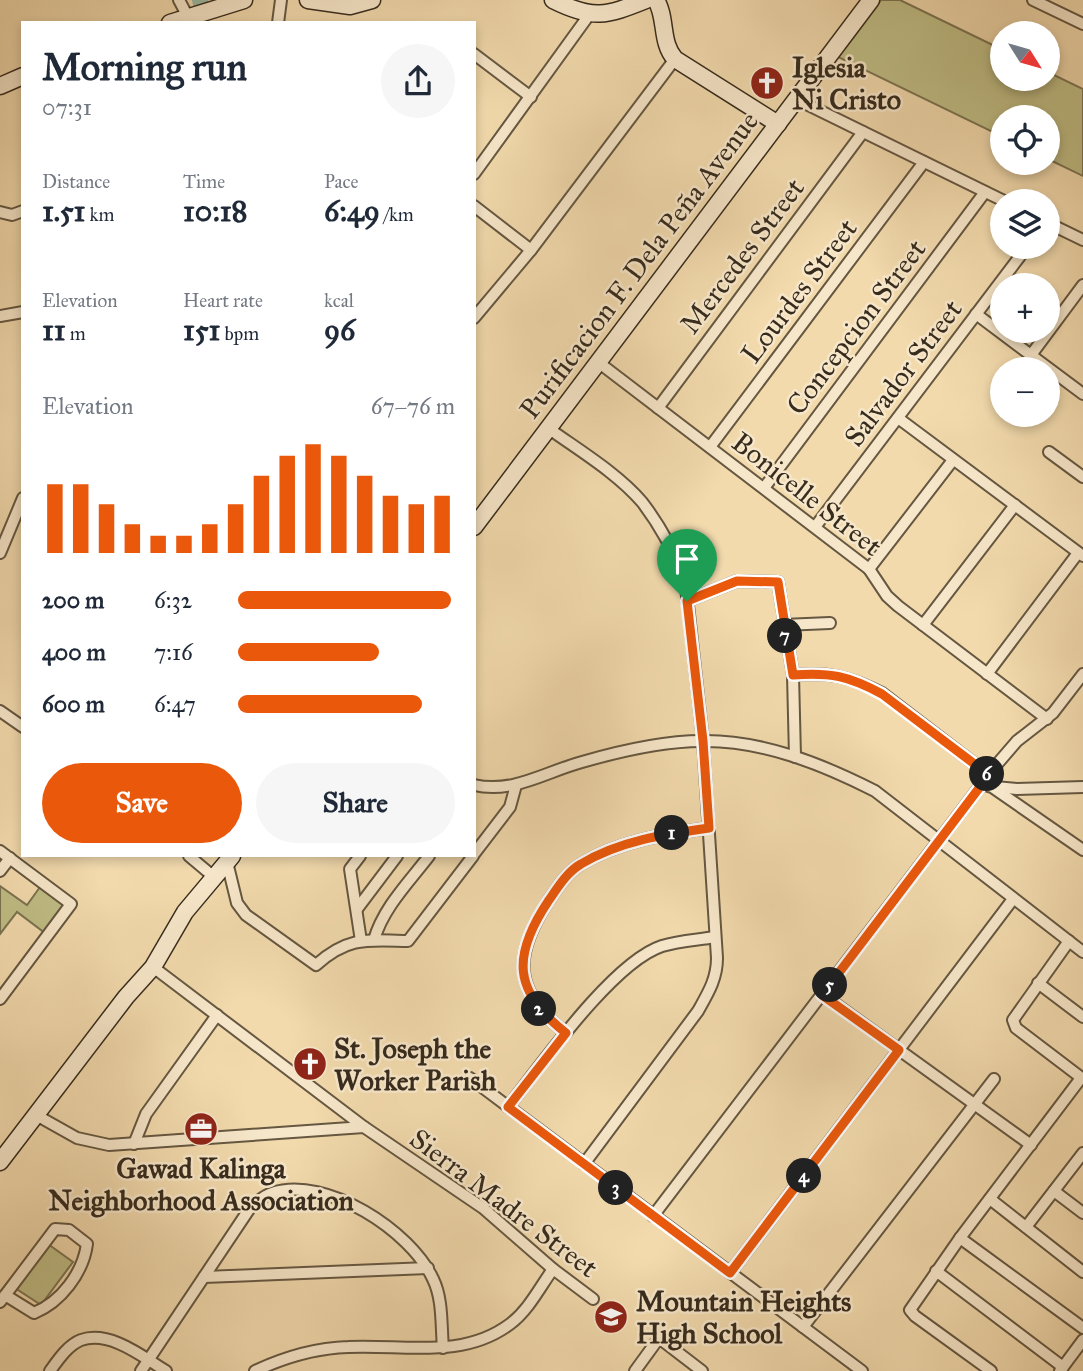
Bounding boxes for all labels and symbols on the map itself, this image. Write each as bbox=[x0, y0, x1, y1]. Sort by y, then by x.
north arrow bbox=[990, 21, 1060, 91]
place label: Iglesia Ni Cristo bbox=[792, 50, 901, 117]
church icon: Iglesia Ni Cristo bbox=[748, 64, 786, 102]
street label: Purificacion F. Dela Peña Avenue bbox=[512, 105, 766, 425]
street label: Mercedes Street bbox=[672, 171, 812, 341]
street label: Lourdes Street bbox=[733, 212, 865, 370]
street label: Concepcion Street bbox=[779, 232, 933, 422]
street label: Salvador Street bbox=[836, 293, 970, 453]
street label: Bonicelle Street bbox=[725, 424, 889, 564]
pin bbox=[657, 529, 717, 601]
pin: 7 bbox=[768, 618, 802, 654]
pin: 6 bbox=[970, 756, 1004, 792]
pin: 1 bbox=[654, 816, 690, 850]
pin: 5 bbox=[812, 968, 848, 1002]
pin: 2 bbox=[522, 992, 556, 1026]
place label: St. Joseph the Worker Parish bbox=[334, 1031, 497, 1098]
church icon: St. Joseph the Worker Parish bbox=[291, 1045, 329, 1083]
office icon: Gawad Kalinga Neighborhood Association bbox=[182, 1110, 220, 1148]
street label: Sierra Madre Street bbox=[403, 1121, 605, 1285]
place label: Gawad Kalinga Neighborhood Association bbox=[48, 1151, 354, 1218]
pin: 4 bbox=[786, 1158, 822, 1194]
pin: 3 bbox=[598, 1170, 634, 1206]
place label: Mountain Heights High School bbox=[636, 1284, 851, 1351]
school or university icon: Mountain Heights High School bbox=[592, 1298, 630, 1336]

